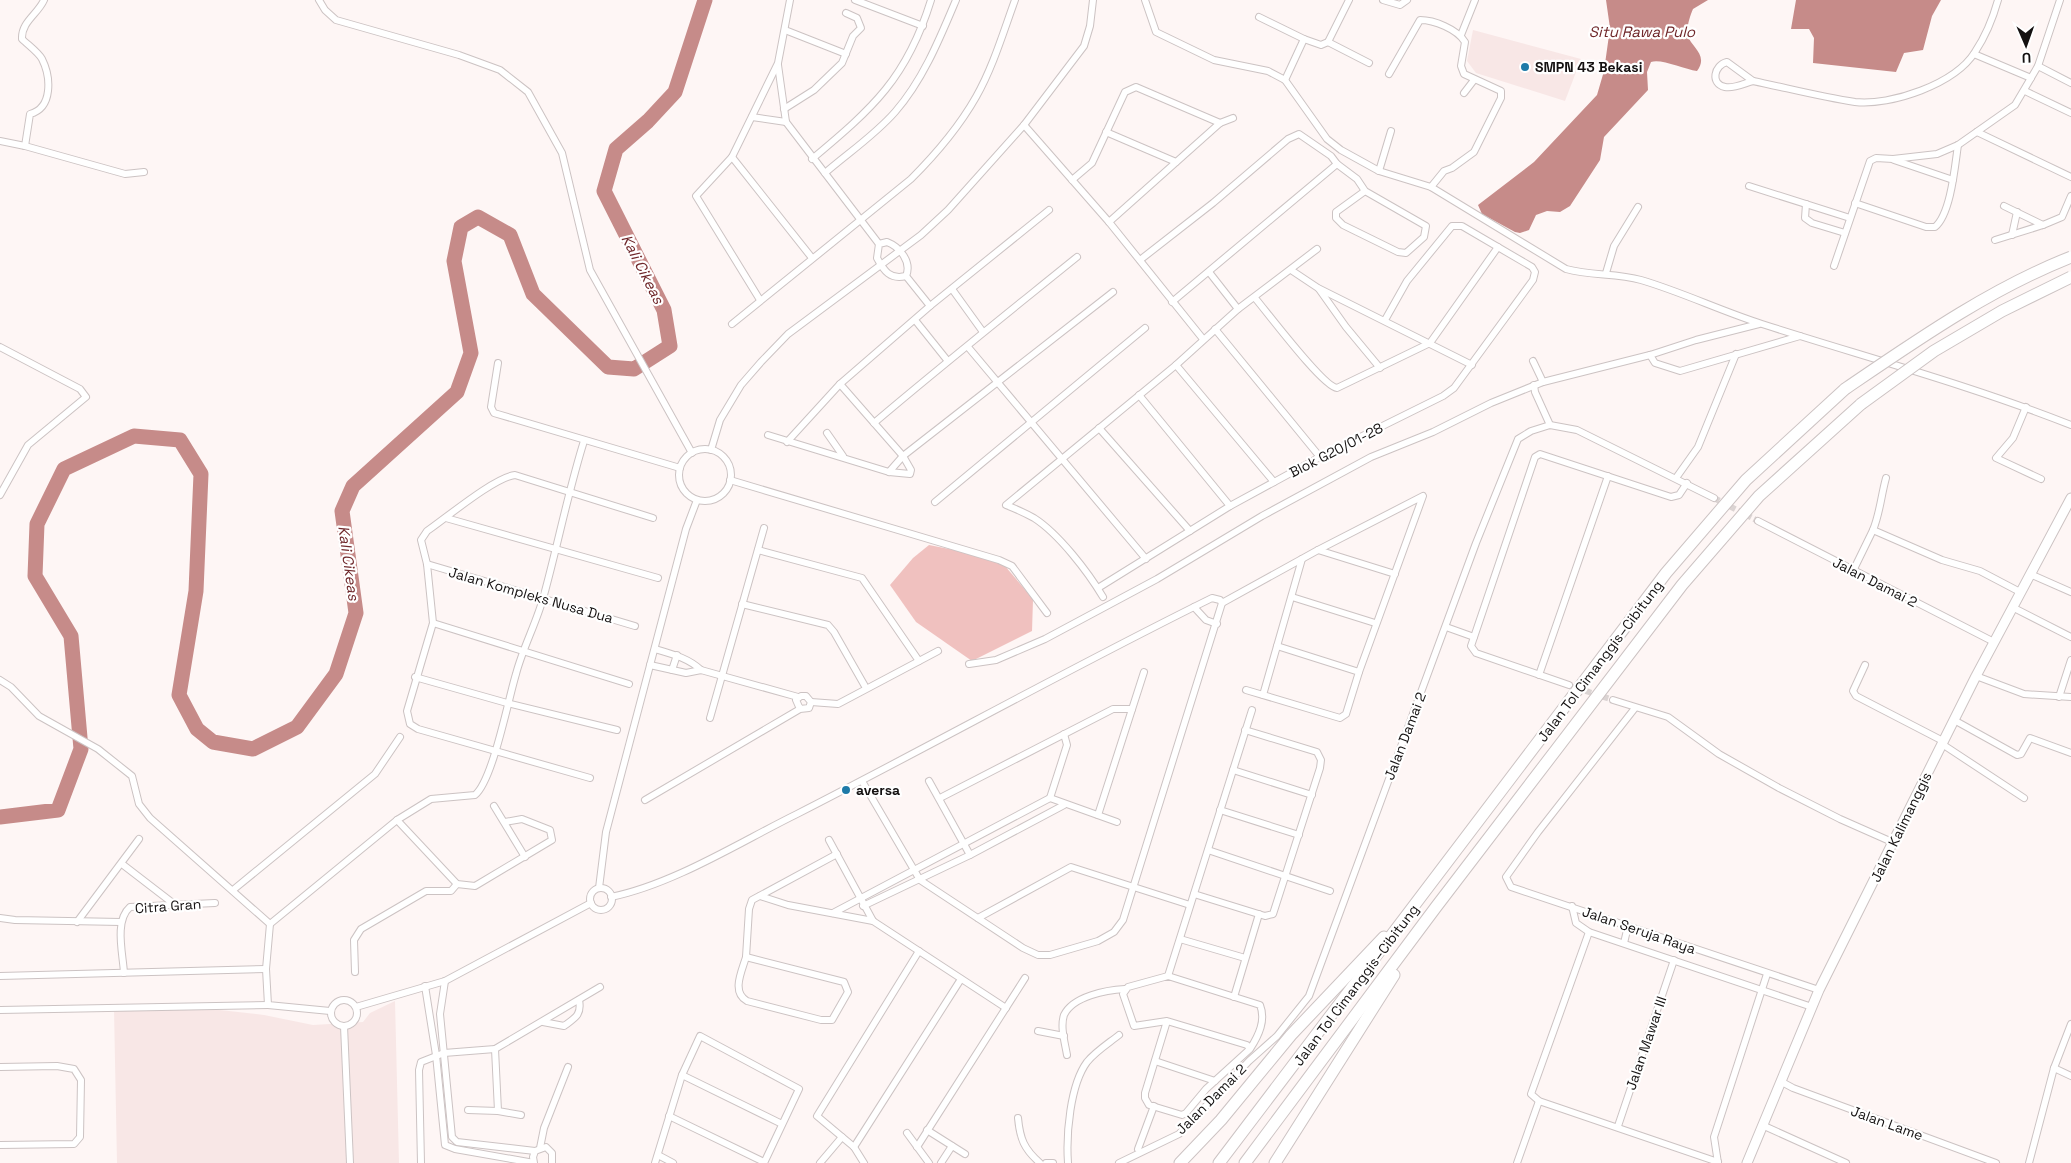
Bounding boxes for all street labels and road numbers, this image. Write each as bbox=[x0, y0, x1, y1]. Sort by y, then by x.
street label: Blok G20/01-28 bbox=[1286, 419, 1386, 481]
street label: Jalan Damai 2 bbox=[1830, 553, 1920, 611]
street label: Jalan Kompleks Nusa Dua bbox=[447, 563, 615, 627]
street label: Jalan Tol Cimanggis–Cibitung bbox=[1533, 577, 1667, 745]
street label: Jalan Damai 2 bbox=[1380, 690, 1430, 782]
street label: Jalan Kalimanggis bbox=[1866, 769, 1936, 885]
street label: Citra Gran bbox=[134, 895, 202, 917]
street label: Jalan Tol Cimanggis–Cibitung bbox=[1289, 901, 1423, 1069]
street label: Jalan Seruja Raya bbox=[1580, 902, 1698, 958]
street label: Jalan Mawar III bbox=[1622, 994, 1670, 1092]
street label: Jalan Damai 2 bbox=[1172, 1060, 1250, 1138]
street label: Jalan Lame bbox=[1848, 1102, 1926, 1144]

